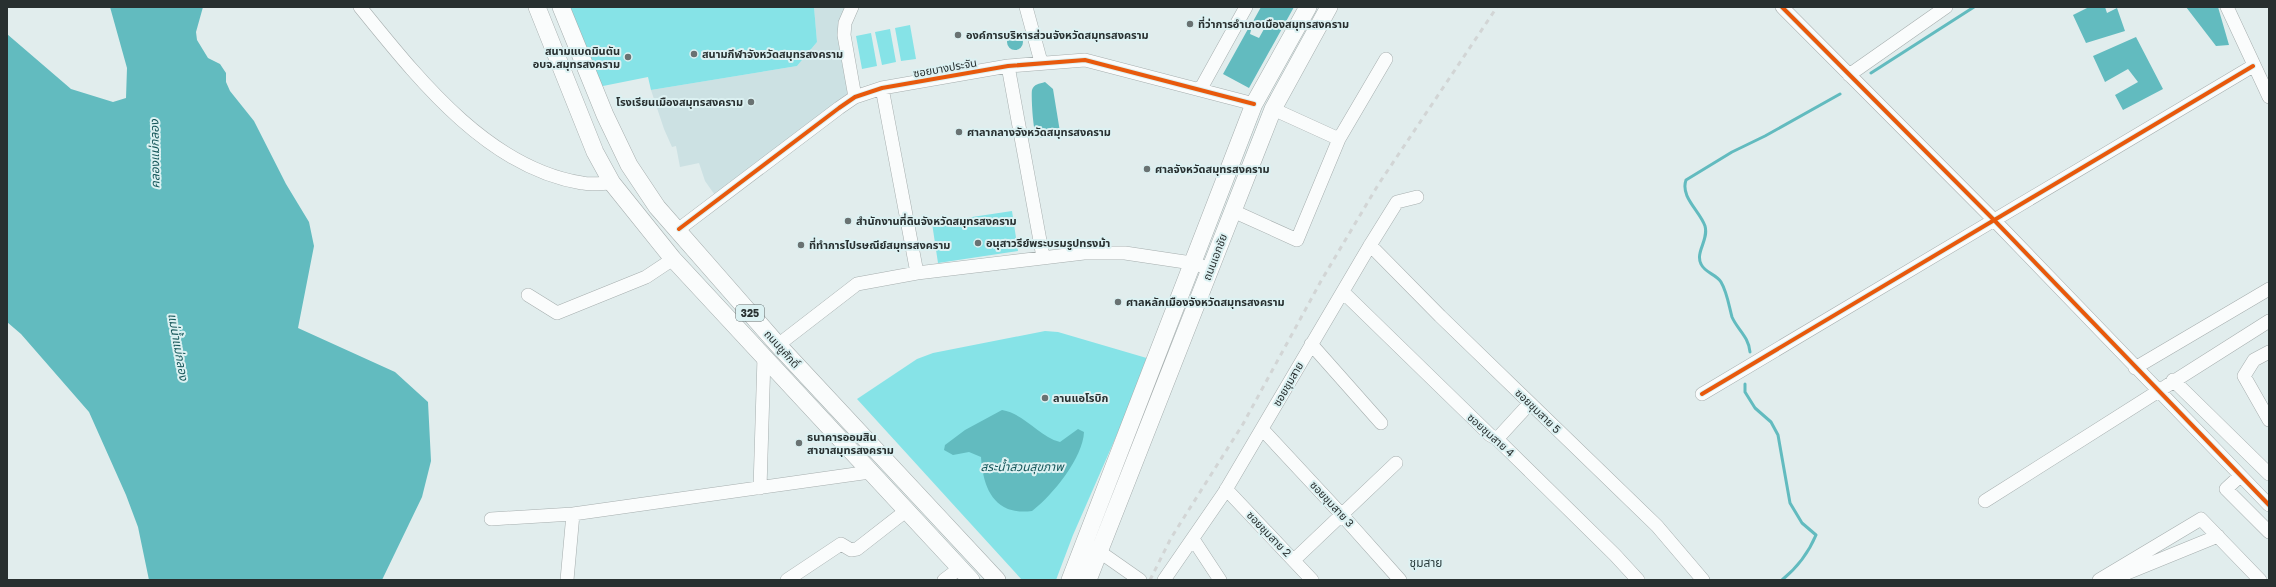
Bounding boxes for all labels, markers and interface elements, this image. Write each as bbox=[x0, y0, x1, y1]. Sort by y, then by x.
place label: ที่ว่าการอำเภอเมืองสมุทรสงคราม bbox=[1198, 16, 1349, 31]
marker: ที่ว่าการอำเภอเมืองสมุทรสงคราม bbox=[1185, 19, 1195, 29]
place label: องค์การบริหารส่วนจังหวัดสมุทรสงคราม bbox=[966, 28, 1149, 42]
marker: องค์การบริหารส่วนจังหวัดสมุทรสงคราม bbox=[953, 30, 963, 40]
place label: สนามแบดมินตัน อบจ.สมุทรสงคราม bbox=[533, 44, 620, 71]
place label: สนามกีฬาจังหวัดสมุทรสงคราม bbox=[702, 47, 843, 61]
marker: สนามกีฬาจังหวัดสมุทรสงคราม bbox=[689, 49, 699, 59]
marker: สนามแบดมินตัน อบจ.สมุทรสงคราม bbox=[623, 52, 633, 62]
street label: ซอยบางประจัน bbox=[912, 56, 978, 79]
place label: โรงเรียนเมืองสมุทรสงคราม bbox=[616, 95, 743, 109]
marker: โรงเรียนเมืองสมุทรสงคราม bbox=[746, 97, 756, 107]
water label: คลองแม่กลอง bbox=[146, 119, 163, 189]
place label: ศาลากลางจังหวัดสมุทรสงคราม bbox=[967, 125, 1111, 139]
marker: ศาลากลางจังหวัดสมุทรสงคราม bbox=[954, 127, 964, 137]
place label: ศาลจังหวัดสมุทรสงคราม bbox=[1155, 162, 1270, 176]
marker: ศาลจังหวัดสมุทรสงคราม bbox=[1142, 164, 1152, 174]
place label: สำนักงานที่ดินจังหวัดสมุทรสงคราม bbox=[856, 213, 1017, 228]
marker: สำนักงานที่ดินจังหวัดสมุทรสงคราม bbox=[843, 216, 853, 226]
street label: ถนนเอกชัย bbox=[1200, 232, 1229, 282]
place label: อนุสาวรีย์พระบรมรูปทรงม้า bbox=[986, 236, 1110, 250]
place label: ที่ทำการไปรษณีย์สมุทรสงคราม bbox=[809, 237, 950, 252]
marker: อนุสาวรีย์พระบรมรูปทรงม้า bbox=[973, 238, 983, 248]
marker: ที่ทำการไปรษณีย์สมุทรสงคราม bbox=[796, 240, 806, 250]
place label: ศาลหลักเมืองจังหวัดสมุทรสงคราม bbox=[1126, 295, 1285, 309]
marker: ศาลหลักเมืองจังหวัดสมุทรสงคราม bbox=[1113, 297, 1123, 307]
road number: 325 bbox=[736, 305, 764, 321]
water label: แม่น้ำแม่กลอง bbox=[165, 312, 193, 382]
street label: ถนนชูศักดิ์ bbox=[761, 327, 803, 371]
street label: ซอยชุมสาย bbox=[1270, 359, 1306, 409]
street label: ซอยชุมสาย 5 bbox=[1512, 386, 1564, 436]
place label: ลานแอโรบิก bbox=[1053, 391, 1108, 404]
marker: ลานแอโรบิก bbox=[1040, 393, 1050, 403]
street label: ซอยชุมสาย 4 bbox=[1465, 410, 1518, 460]
place label: ธนาคารออมสิน สาขาสมุทรสงคราม bbox=[807, 430, 894, 457]
marker: ธนาคารออมสิน สาขาสมุทรสงคราม bbox=[794, 438, 804, 448]
water label: สระน้ำสวนสุขภาพ bbox=[980, 458, 1065, 475]
street label: ซอยชุมสาย 3 bbox=[1307, 478, 1357, 530]
street label: ซอยชุมสาย 2 bbox=[1244, 508, 1294, 560]
district label: ชุมสาย bbox=[1410, 555, 1442, 570]

